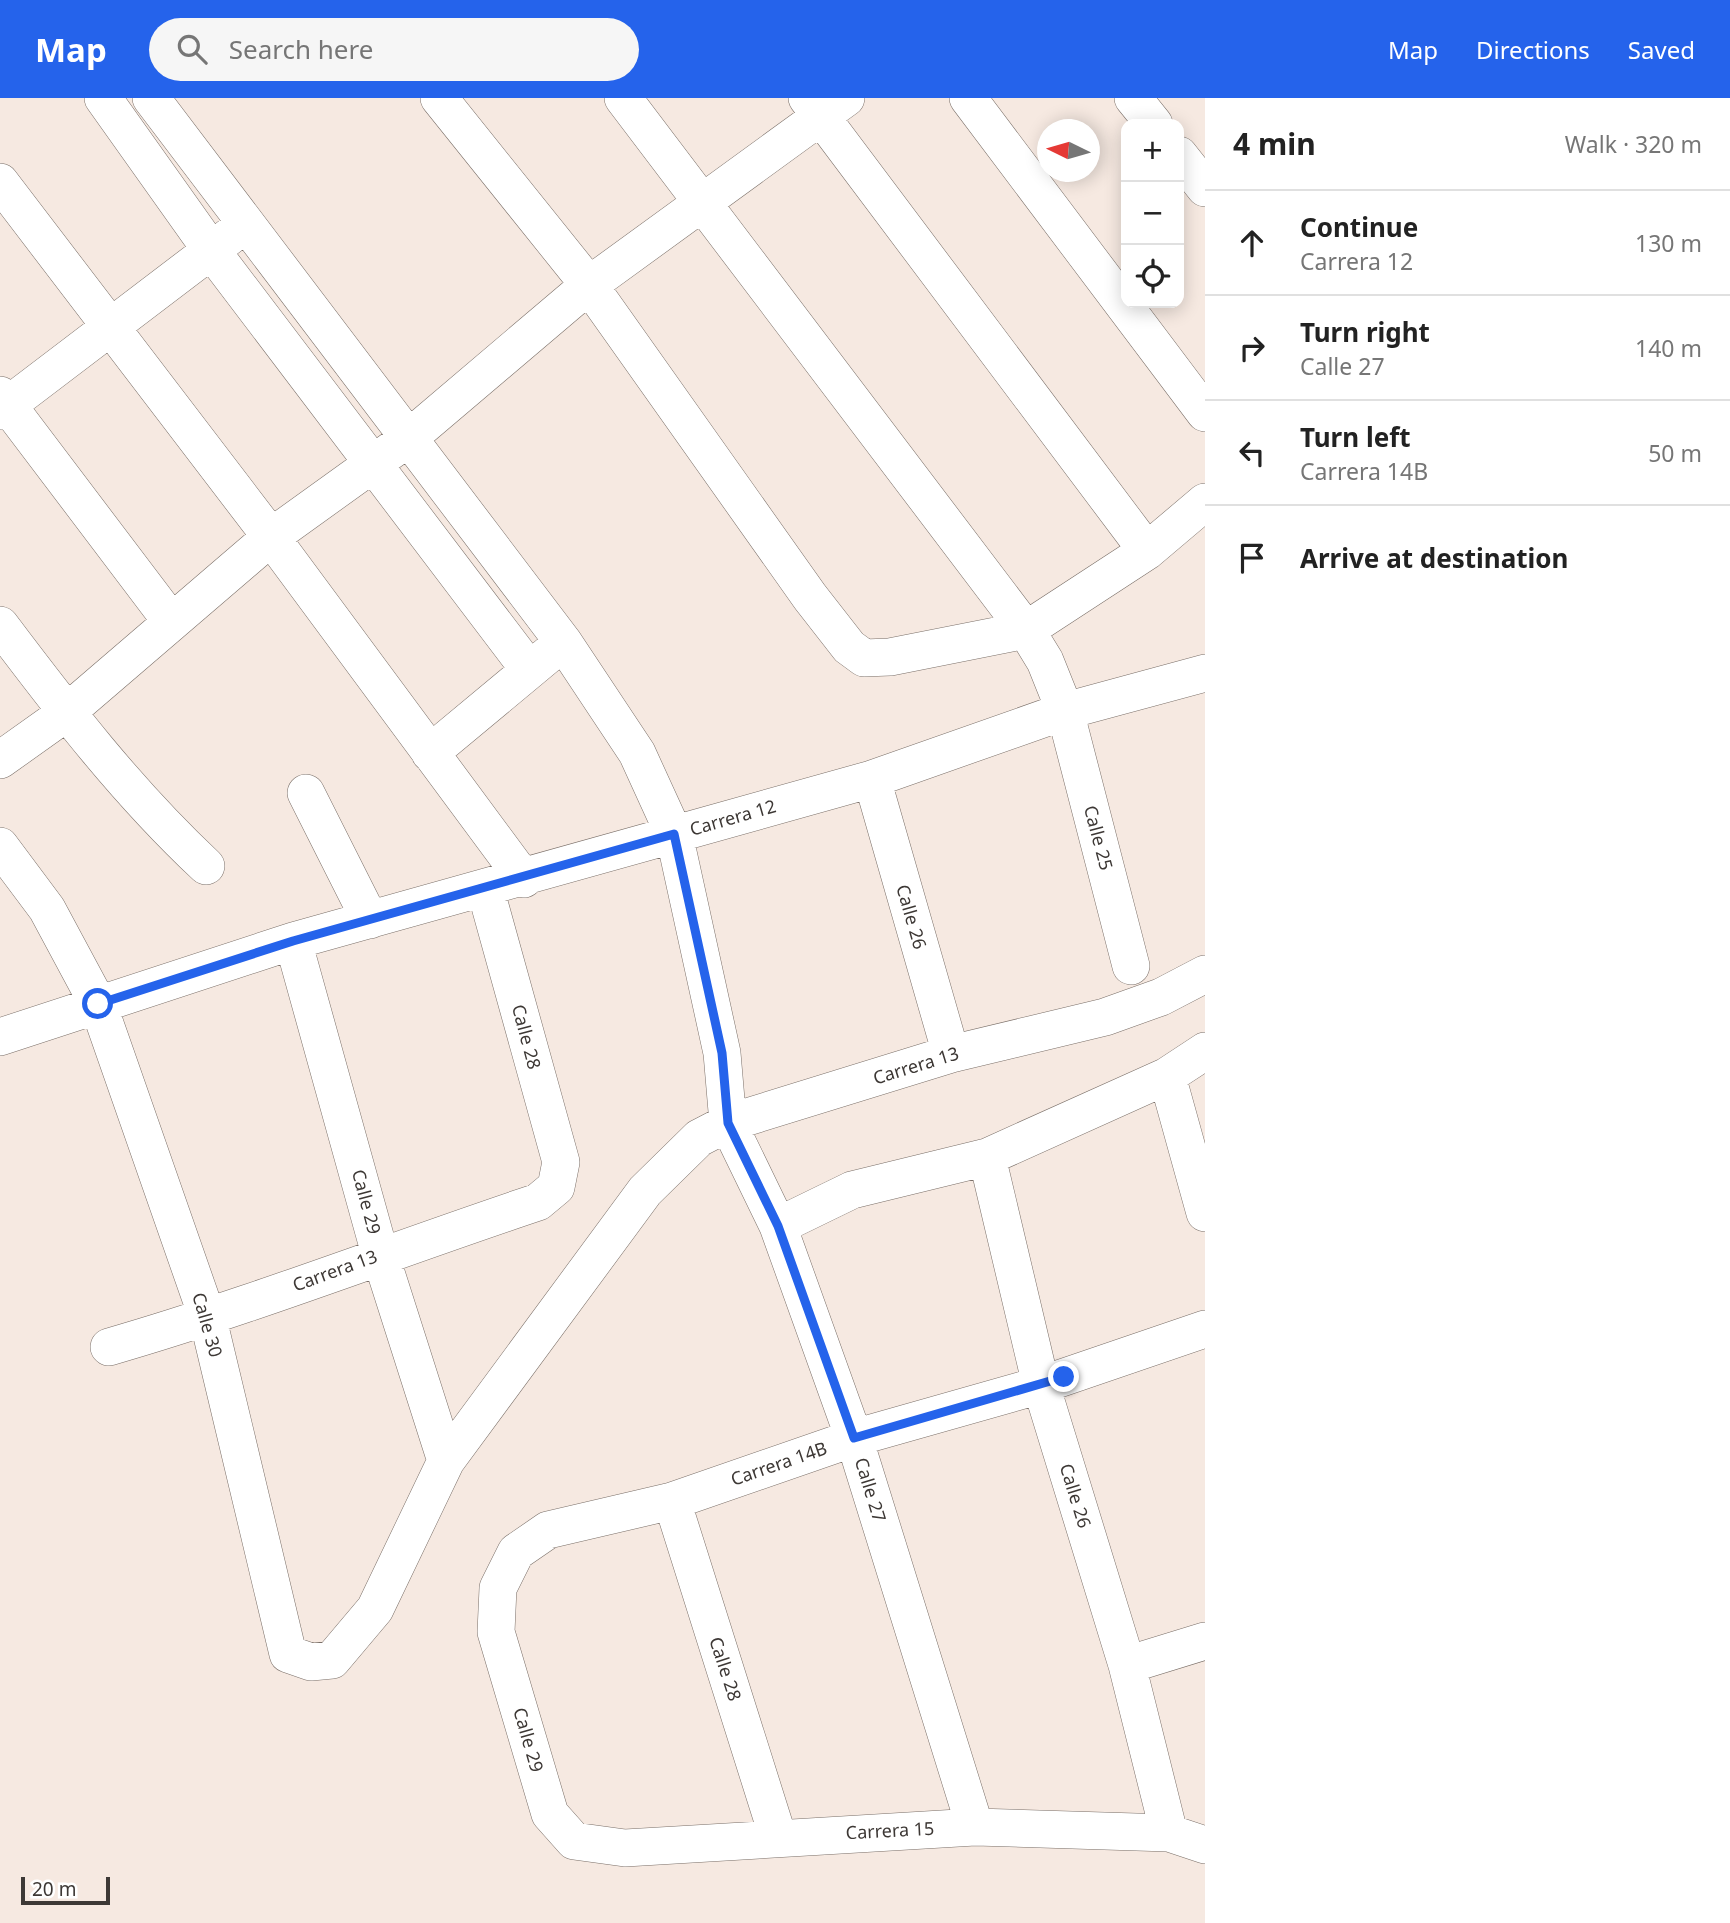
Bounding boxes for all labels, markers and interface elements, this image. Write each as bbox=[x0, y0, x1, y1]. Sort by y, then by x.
search box bbox=[149, 18, 639, 81]
text: Map bbox=[35, 27, 107, 72]
icon: search bbox=[173, 30, 211, 68]
text: Search here bbox=[229, 31, 373, 67]
text: Map bbox=[1388, 33, 1438, 66]
text: Directions bbox=[1476, 33, 1590, 66]
text: Saved bbox=[1628, 33, 1695, 66]
north arrow bbox=[1037, 119, 1100, 182]
map controls bbox=[1121, 119, 1184, 308]
button: + bbox=[1121, 119, 1184, 182]
text: 4 min bbox=[1233, 123, 1316, 164]
text: Walk · 320 m bbox=[1565, 128, 1702, 160]
button: − bbox=[1121, 182, 1184, 245]
text: Continue bbox=[1300, 209, 1418, 245]
icon: ahead bbox=[1233, 224, 1271, 262]
text: 130 m bbox=[1635, 227, 1702, 259]
button: locate bbox=[1121, 245, 1184, 308]
text: Carrera 12 bbox=[1300, 245, 1413, 277]
text: Turn right bbox=[1300, 314, 1430, 350]
icon: right bbox=[1233, 329, 1271, 367]
text: 140 m bbox=[1635, 332, 1702, 364]
text: Calle 27 bbox=[1300, 350, 1385, 382]
text: Turn left bbox=[1300, 419, 1411, 455]
icon: left bbox=[1233, 434, 1271, 472]
text: 50 m bbox=[1648, 437, 1702, 469]
text: Carrera 14B bbox=[1300, 455, 1428, 487]
icon: arrive bbox=[1233, 539, 1271, 577]
text: Arrive at destination bbox=[1300, 540, 1569, 576]
street label: Carrera 12 bbox=[687, 793, 779, 841]
street label: Calle 25 bbox=[1079, 803, 1119, 873]
street label: Calle 26 bbox=[891, 882, 933, 952]
route start bbox=[82, 988, 113, 1019]
street label: Calle 28 bbox=[507, 1002, 547, 1072]
street label: Carrera 13 bbox=[870, 1041, 962, 1089]
street label: Calle 29 bbox=[347, 1167, 387, 1237]
street label: Carrera 13 bbox=[289, 1244, 380, 1296]
street label: Calle 30 bbox=[187, 1290, 229, 1360]
route end bbox=[1048, 1361, 1079, 1392]
street label: Carrera 14B bbox=[727, 1435, 830, 1491]
street label: Calle 27 bbox=[850, 1455, 892, 1525]
street label: Calle 26 bbox=[1055, 1461, 1097, 1531]
street label: Calle 28 bbox=[704, 1634, 748, 1704]
street label: Calle 29 bbox=[508, 1705, 550, 1775]
street label: Carrera 15 bbox=[845, 1816, 935, 1844]
scale bar bbox=[21, 1874, 110, 1906]
text: 20 m bbox=[32, 1876, 76, 1902]

